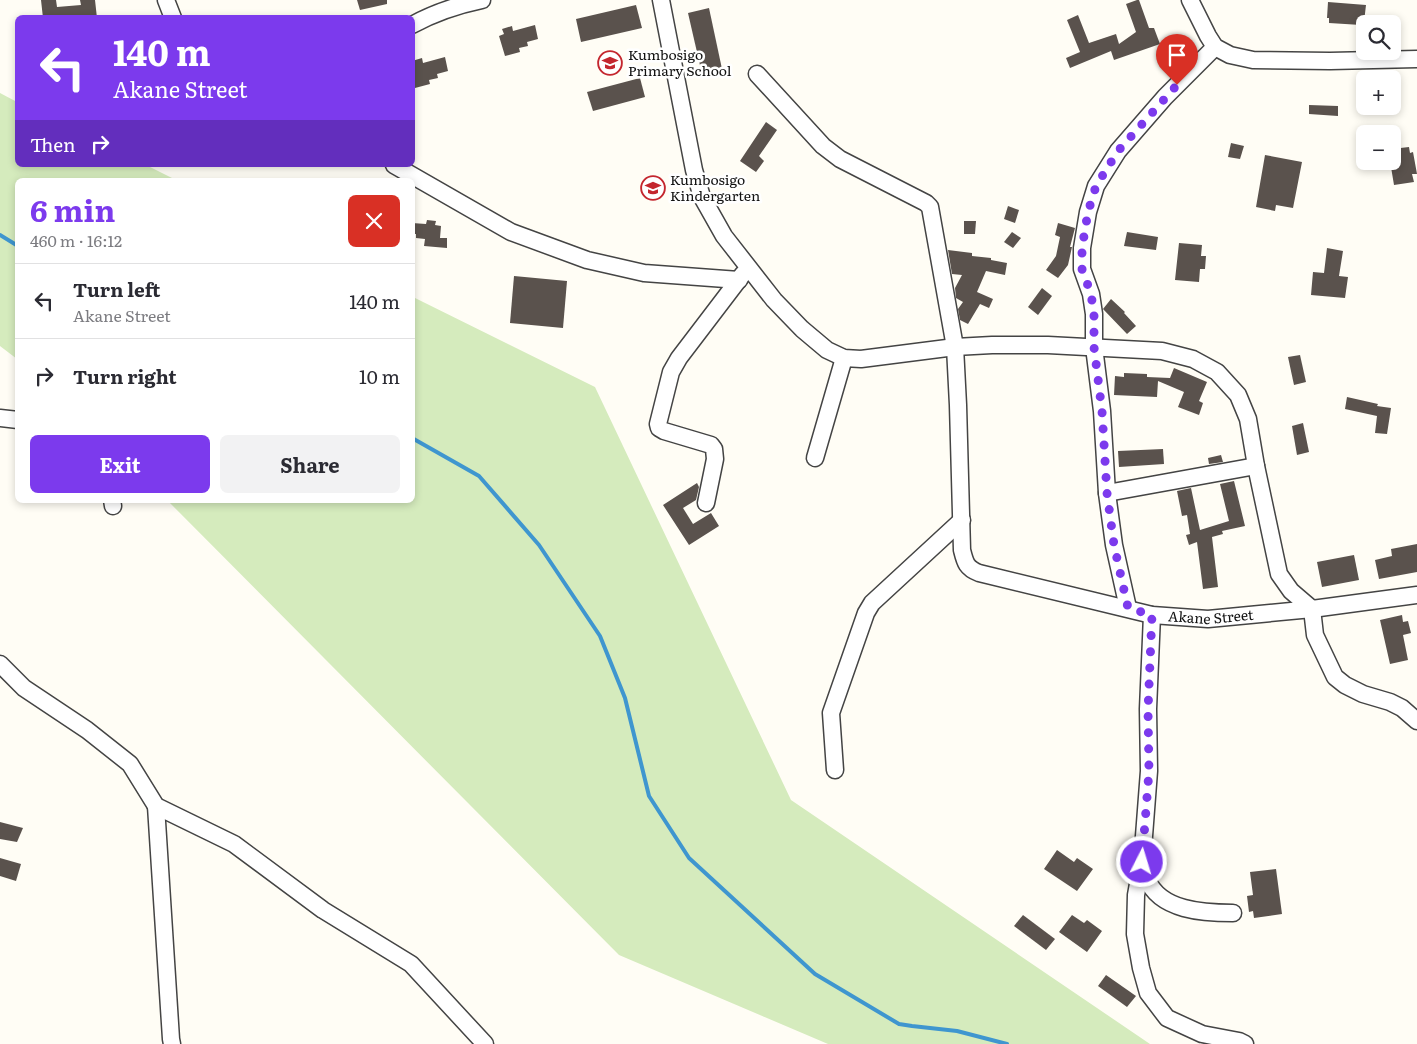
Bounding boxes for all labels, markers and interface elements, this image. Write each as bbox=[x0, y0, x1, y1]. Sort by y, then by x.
map controls bbox=[1356, 15, 1401, 170]
button: search bbox=[1356, 15, 1401, 60]
text: 140 m bbox=[113, 25, 211, 77]
pin bbox=[1156, 34, 1198, 85]
icon: left bbox=[30, 35, 95, 100]
icon: arrive bbox=[1163, 41, 1191, 69]
place label: Kumbosigo Primary School bbox=[628, 44, 732, 80]
school or university icon: Kumbosigo Primary School bbox=[597, 50, 623, 76]
button: + bbox=[1356, 70, 1401, 115]
text: Akane Street bbox=[113, 72, 247, 105]
button: − bbox=[1356, 125, 1401, 170]
text: Then bbox=[30, 130, 76, 158]
icon: right bbox=[86, 130, 114, 158]
place label: Kumbosigo Kindergarten bbox=[670, 169, 760, 205]
school or university icon: Kumbosigo Kindergarten bbox=[640, 175, 666, 201]
text: 6 min bbox=[30, 187, 115, 231]
button: close bbox=[348, 195, 400, 247]
text: 460 m · 16:12 bbox=[30, 228, 122, 252]
text: Turn left bbox=[73, 275, 160, 303]
icon: left bbox=[30, 287, 58, 315]
text: 140 m bbox=[349, 287, 400, 315]
text: Akane Street bbox=[73, 303, 171, 327]
icon: right bbox=[30, 362, 58, 390]
text: Turn right bbox=[73, 362, 177, 390]
text: 10 m bbox=[359, 362, 400, 390]
button: Exit bbox=[30, 435, 210, 493]
button: Share bbox=[220, 435, 400, 493]
street label: Akane Street bbox=[1167, 604, 1255, 628]
position arrow bbox=[1115, 835, 1167, 887]

